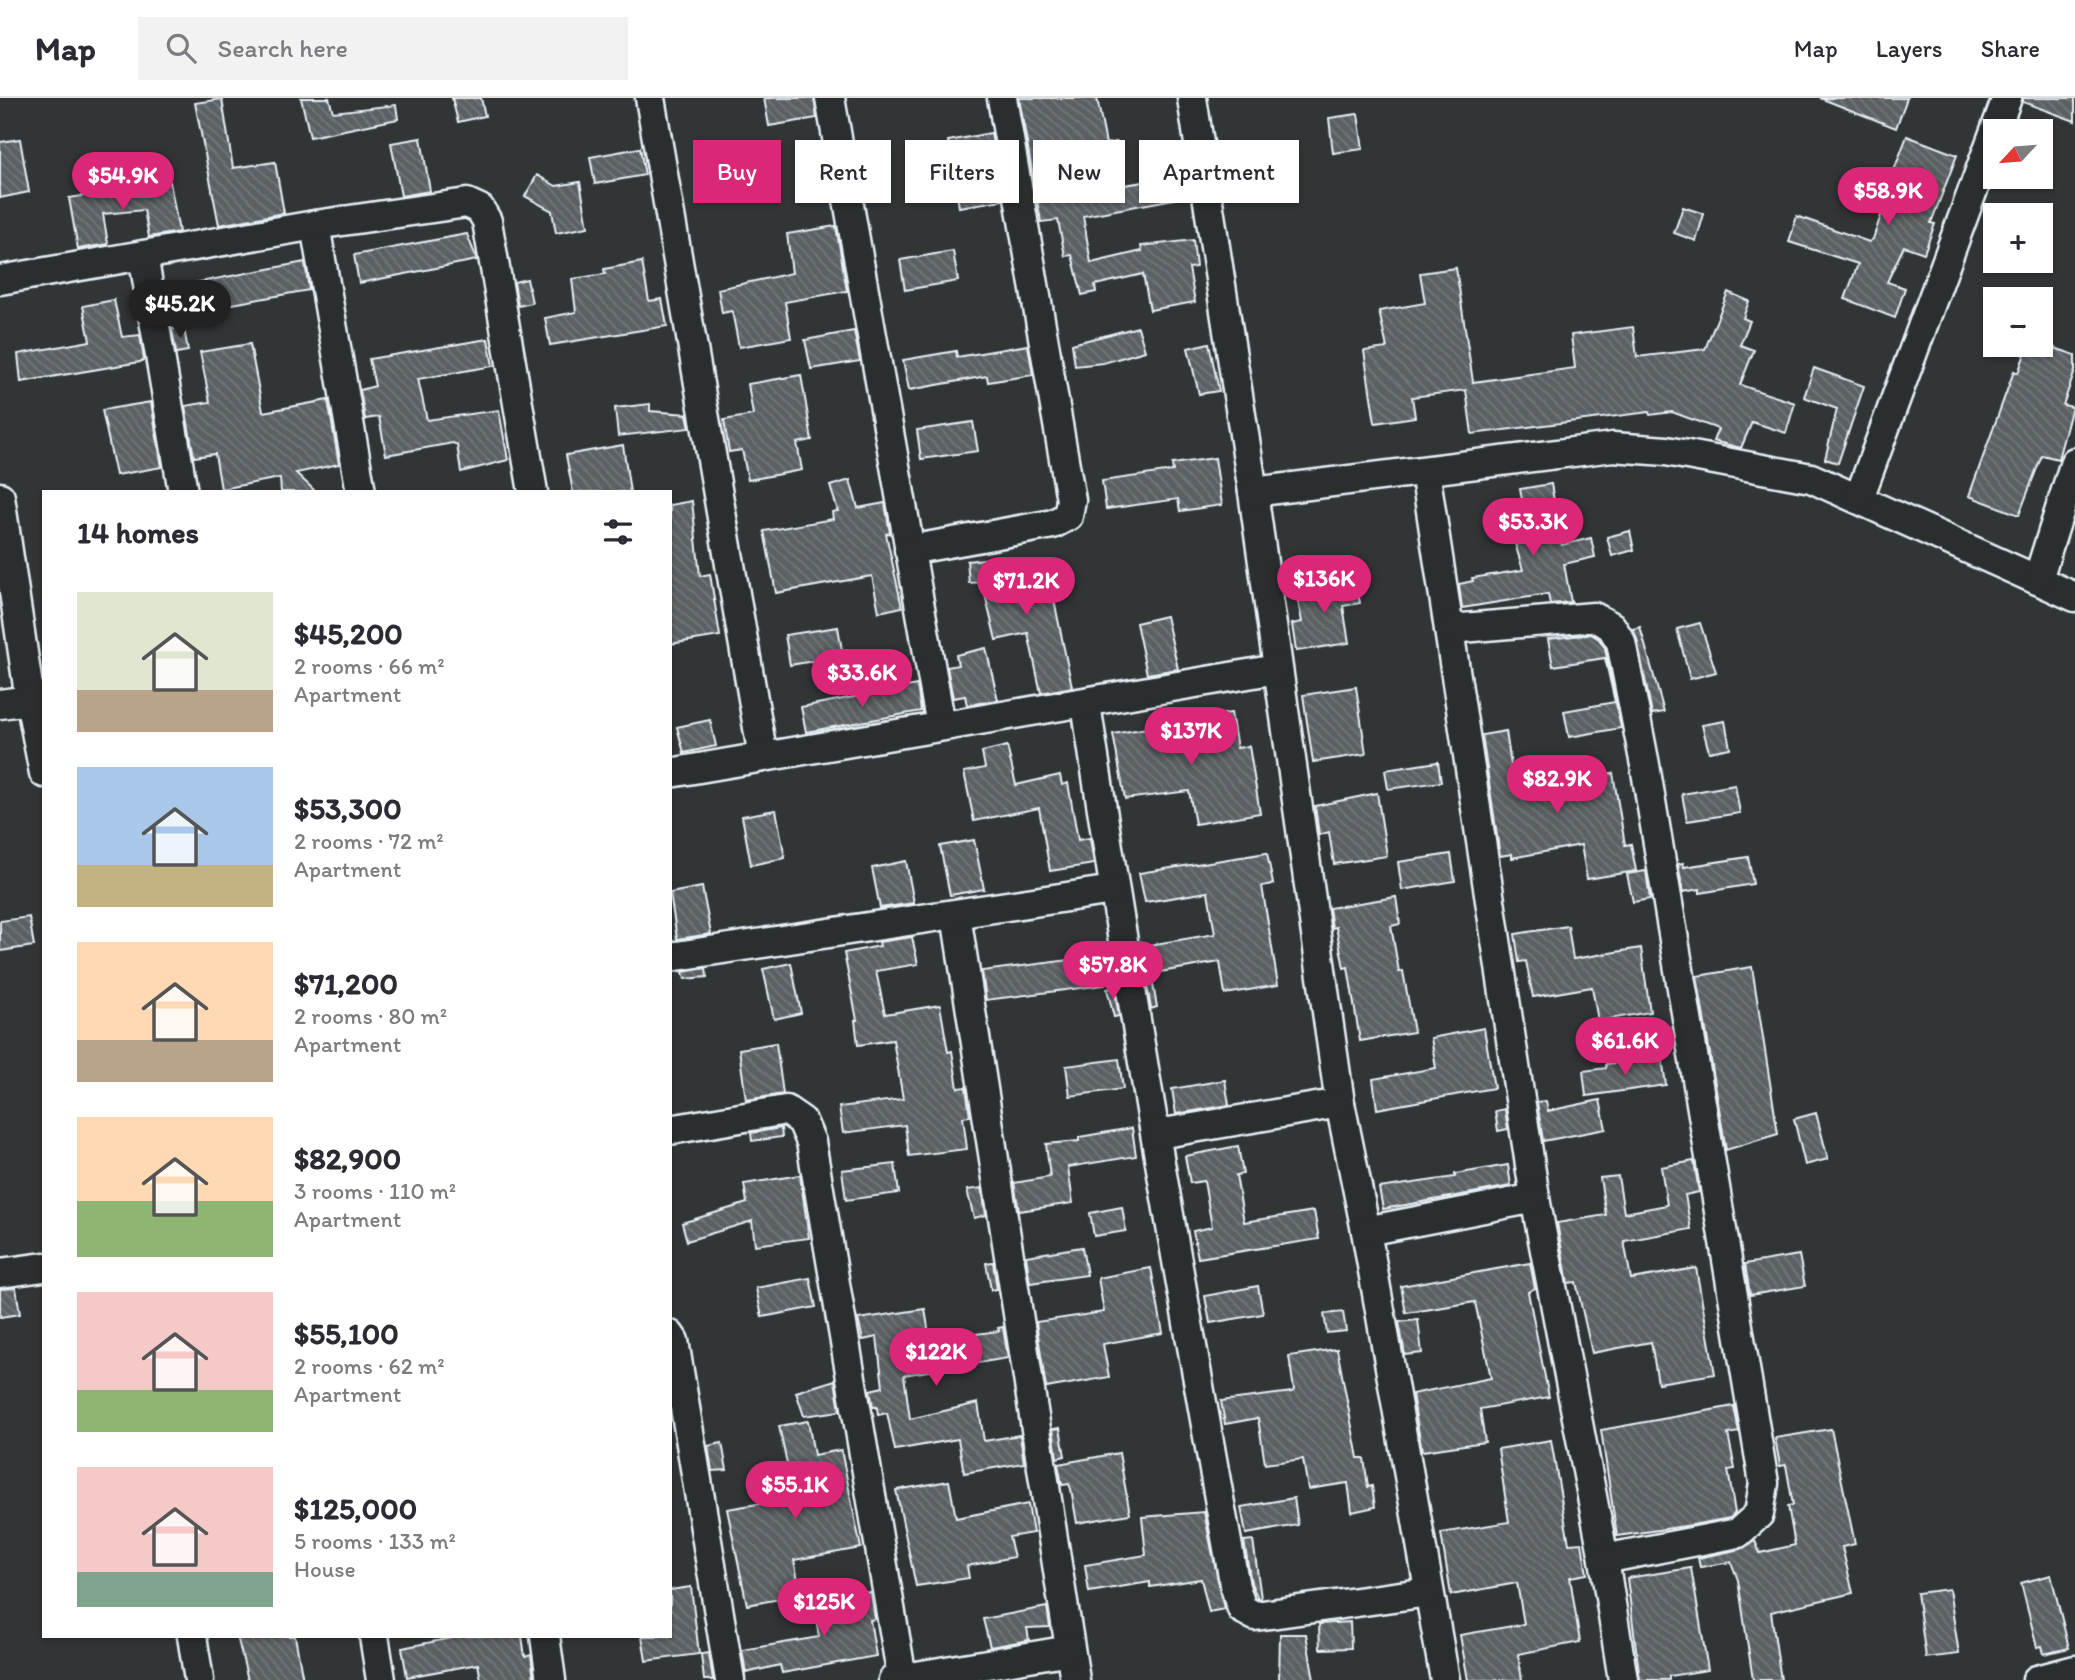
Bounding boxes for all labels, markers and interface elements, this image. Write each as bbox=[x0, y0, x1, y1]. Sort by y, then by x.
search box bbox=[138, 17, 628, 80]
text: Map bbox=[35, 29, 96, 68]
icon: search bbox=[162, 29, 200, 67]
text: Search here bbox=[218, 32, 348, 64]
text: Map bbox=[1794, 34, 1838, 63]
text: Layers bbox=[1876, 34, 1943, 63]
text: Share bbox=[1981, 34, 2040, 63]
north arrow bbox=[1983, 119, 2053, 189]
map controls bbox=[1983, 119, 2053, 357]
chip: Buy bbox=[693, 140, 781, 203]
chip: Rent bbox=[795, 140, 891, 203]
chip: Filters bbox=[905, 140, 1019, 203]
chip: New bbox=[1033, 140, 1125, 203]
chip: Apartment bbox=[1139, 140, 1299, 203]
pin: $54.9K bbox=[66, 152, 180, 212]
text: $54.9K bbox=[88, 161, 158, 189]
pin: $58.9K bbox=[1831, 167, 1945, 227]
text: $58.9K bbox=[1854, 176, 1922, 204]
button: + bbox=[1983, 203, 2053, 273]
pin: $45.2K bbox=[123, 280, 237, 340]
button: − bbox=[1983, 287, 2053, 357]
text: $45.2K bbox=[145, 289, 215, 317]
pin: $53.3K bbox=[1476, 498, 1590, 558]
text: $53.3K bbox=[1498, 507, 1568, 535]
icon: filters bbox=[599, 513, 637, 551]
text: 14 homes bbox=[77, 514, 199, 551]
pin: $136K bbox=[1275, 556, 1373, 615]
pin: $71.2K bbox=[969, 558, 1083, 617]
text: $136K bbox=[1293, 564, 1355, 592]
text: $71.2K bbox=[993, 566, 1059, 594]
text: $45,200 bbox=[294, 615, 403, 652]
icon: home bbox=[133, 620, 217, 704]
pin: $33.6K bbox=[805, 650, 919, 709]
text: 2 rooms · 66 m² bbox=[294, 652, 445, 680]
text: $33.6K bbox=[827, 658, 897, 686]
text: Apartment bbox=[294, 680, 401, 708]
pin: $137K bbox=[1142, 708, 1240, 767]
text: $137K bbox=[1161, 716, 1221, 744]
pin: $82.9K bbox=[1500, 756, 1614, 815]
text: $82.9K bbox=[1523, 764, 1591, 792]
text: $53,300 bbox=[294, 790, 402, 827]
icon: home bbox=[133, 795, 217, 879]
text: 2 rooms · 72 m² bbox=[294, 827, 444, 855]
text: Apartment bbox=[294, 855, 401, 883]
pin: $57.8K bbox=[1056, 942, 1170, 1001]
text: $57.8K bbox=[1079, 950, 1147, 978]
text: $71,200 bbox=[294, 965, 398, 1002]
icon: home bbox=[133, 970, 217, 1054]
text: 2 rooms · 80 m² bbox=[294, 1002, 447, 1030]
pin: $61.6K bbox=[1568, 1018, 1682, 1077]
text: $61.6K bbox=[1591, 1026, 1659, 1054]
text: Apartment bbox=[294, 1030, 401, 1058]
text: $82,900 bbox=[294, 1140, 401, 1177]
icon: home bbox=[133, 1145, 217, 1229]
text: 3 rooms · 110 m² bbox=[294, 1177, 456, 1205]
text: Apartment bbox=[294, 1205, 401, 1233]
text: $55,100 bbox=[294, 1315, 399, 1352]
icon: home bbox=[133, 1320, 217, 1404]
pin: $122K bbox=[887, 1328, 985, 1388]
text: $122K bbox=[905, 1337, 967, 1365]
text: 2 rooms · 62 m² bbox=[294, 1352, 445, 1380]
text: Apartment bbox=[294, 1380, 401, 1408]
pin: $55.1K bbox=[738, 1462, 852, 1521]
text: $55.1K bbox=[762, 1470, 828, 1498]
text: $125,000 bbox=[294, 1490, 417, 1527]
icon: home bbox=[133, 1495, 217, 1579]
text: 5 rooms · 133 m² bbox=[294, 1527, 456, 1555]
text: House bbox=[294, 1555, 356, 1583]
pin: $125K bbox=[775, 1578, 873, 1638]
text: $125K bbox=[793, 1587, 855, 1615]

